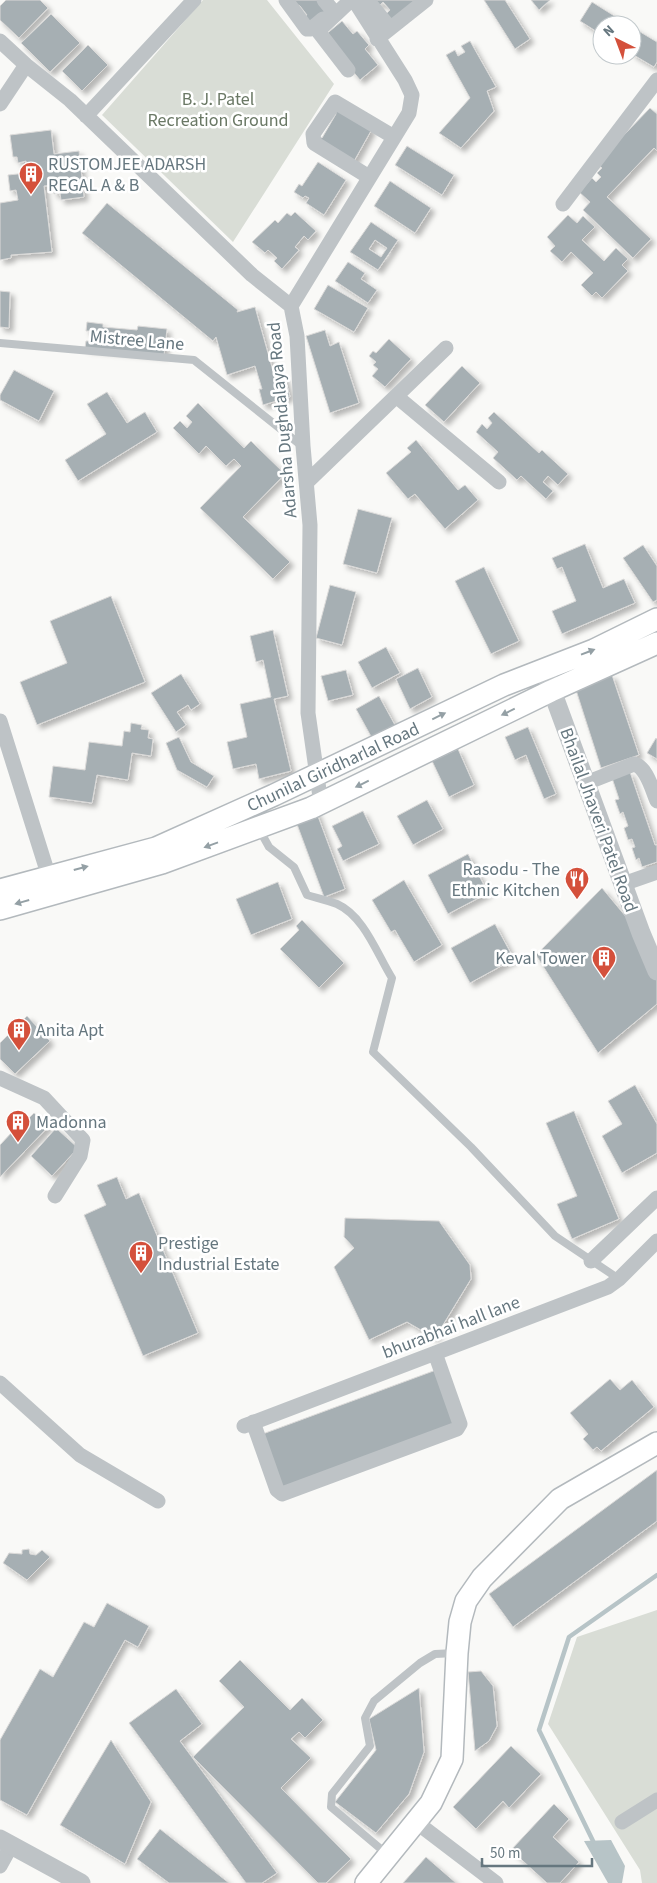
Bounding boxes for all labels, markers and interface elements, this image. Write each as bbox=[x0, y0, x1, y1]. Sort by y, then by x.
north arrow bbox=[592, 15, 642, 65]
text: N bbox=[599, 21, 619, 42]
park label: B. J. Patel Recreation Ground bbox=[147, 87, 289, 133]
place label: RUSTOMJEE ADARSH REGAL A & B bbox=[48, 152, 206, 198]
building icon: RUSTOMJEE ADARSH REGAL A & B bbox=[18, 161, 44, 195]
street label: Adarsha Dughdalaya Road bbox=[261, 321, 304, 519]
street label: Mistree Lane bbox=[89, 324, 185, 357]
one-way arrow bbox=[581, 648, 596, 656]
one-way arrow bbox=[500, 708, 515, 717]
one-way arrow bbox=[432, 712, 446, 720]
street label: Chunilal Giridharlal Road bbox=[243, 716, 424, 818]
street label: Bhailal Jhaveri Patel Road bbox=[554, 724, 644, 916]
one-way arrow bbox=[354, 780, 369, 788]
one-way arrow bbox=[203, 841, 218, 849]
place label: Rasodu - The Ethnic Kitchen bbox=[452, 857, 560, 903]
one-way arrow bbox=[73, 864, 88, 872]
restaurant icon: Rasodu - The Ethnic Kitchen bbox=[564, 866, 590, 900]
one-way arrow bbox=[15, 899, 30, 907]
building icon: Keval Tower bbox=[591, 945, 617, 979]
place label: Keval Tower bbox=[495, 946, 587, 971]
building icon: Anita Apt bbox=[6, 1017, 32, 1051]
place label: Anita Apt bbox=[36, 1018, 104, 1043]
building icon: Madonna bbox=[5, 1109, 31, 1143]
place label: Madonna bbox=[36, 1110, 107, 1135]
place label: Prestige Industrial Estate bbox=[158, 1231, 280, 1277]
building icon: Prestige Industrial Estate bbox=[128, 1240, 154, 1274]
street label: bhurabhai hall lane bbox=[379, 1290, 524, 1365]
scale bar bbox=[482, 1836, 592, 1868]
text: 50 m bbox=[490, 1843, 520, 1864]

